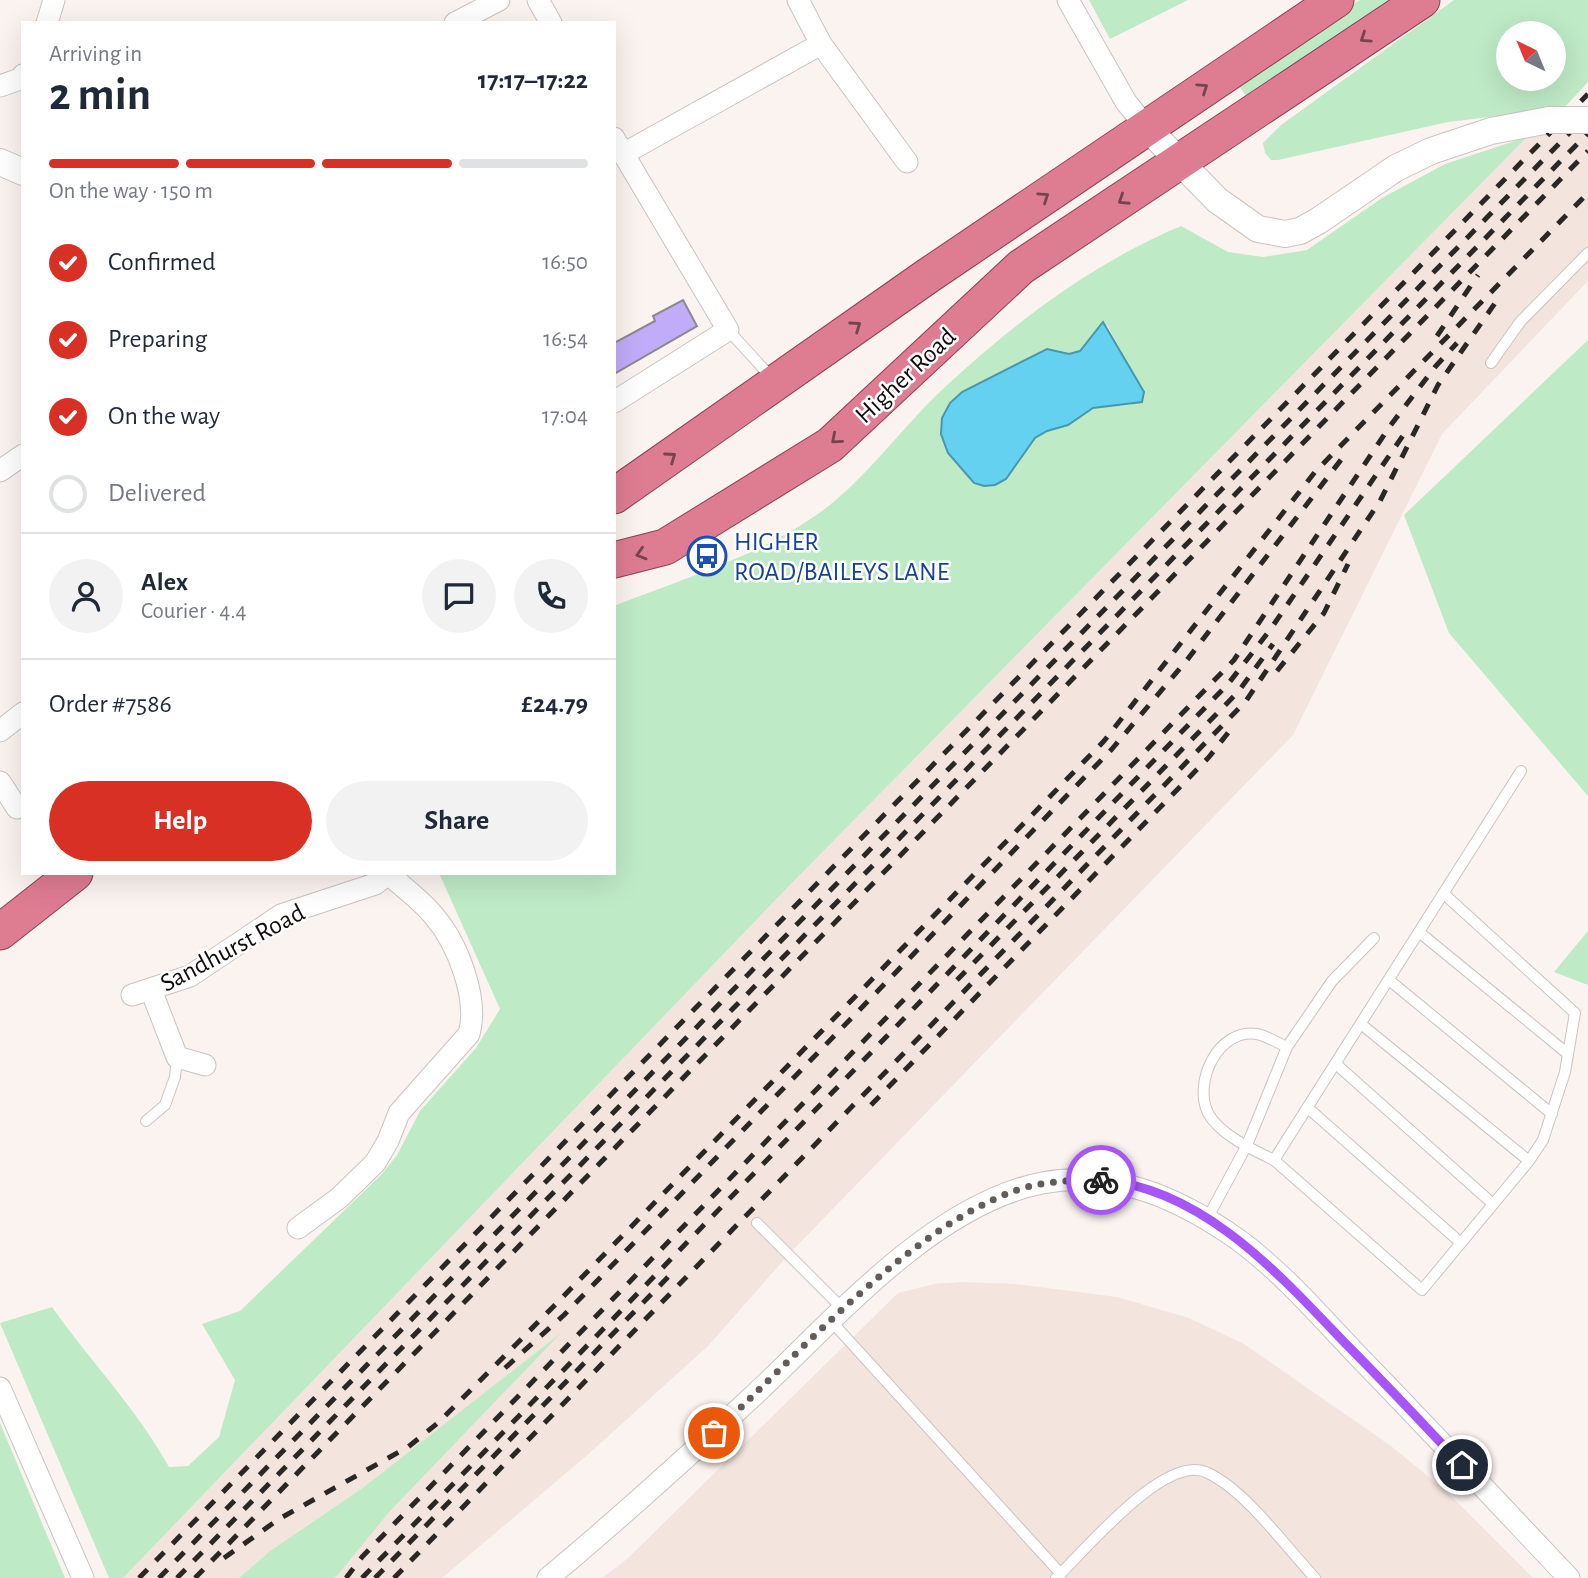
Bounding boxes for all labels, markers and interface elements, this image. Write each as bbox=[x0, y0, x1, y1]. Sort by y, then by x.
north arrow bbox=[1496, 21, 1566, 91]
map controls bbox=[1496, 21, 1566, 91]
one-way arrow bbox=[1360, 30, 1373, 42]
text: Arriving in bbox=[49, 43, 142, 66]
text: 17:17–17:22 bbox=[478, 67, 588, 93]
text: 2 min bbox=[49, 72, 151, 118]
one-way arrow bbox=[1195, 84, 1208, 97]
text: On the way · 150 m bbox=[49, 180, 213, 203]
one-way arrow bbox=[1117, 192, 1130, 205]
one-way arrow bbox=[1036, 193, 1049, 205]
icon: check bbox=[49, 244, 87, 282]
text: Confirmed bbox=[108, 249, 216, 275]
text: 16:50 bbox=[542, 251, 588, 274]
icon: check bbox=[49, 321, 87, 359]
one-way arrow bbox=[848, 322, 861, 334]
street label: Higher Road bbox=[851, 323, 961, 428]
text: Preparing bbox=[108, 326, 207, 352]
text: 16:54 bbox=[543, 328, 588, 351]
icon: check bbox=[49, 398, 87, 436]
text: On the way bbox=[108, 403, 220, 429]
text: 17:04 bbox=[542, 405, 588, 428]
one-way arrow bbox=[831, 431, 844, 443]
one-way arrow bbox=[663, 453, 676, 465]
text: Delivered bbox=[108, 480, 206, 506]
place label: HIGHER ROAD/BAILEYS LANE bbox=[734, 529, 949, 585]
bus stop icon: HIGHER ROAD/BAILEYS LANE bbox=[686, 535, 728, 577]
one-way arrow bbox=[635, 545, 647, 560]
button: person bbox=[49, 559, 123, 633]
button: chat bbox=[422, 559, 496, 633]
button: phone bbox=[514, 559, 588, 633]
text: Alex bbox=[141, 569, 188, 595]
text: Courier · 4.4 bbox=[141, 600, 247, 623]
text: Order #7586 bbox=[49, 691, 172, 717]
text: £24.79 bbox=[521, 691, 588, 717]
button: Help bbox=[49, 781, 312, 861]
button: Share bbox=[326, 781, 588, 861]
street label: Sandhurst Road bbox=[156, 899, 309, 997]
courier bbox=[1066, 1145, 1136, 1215]
icon: bike bbox=[1082, 1161, 1120, 1199]
pin bbox=[684, 1403, 744, 1463]
icon: bag bbox=[695, 1414, 733, 1452]
pin bbox=[1432, 1435, 1492, 1495]
icon: home bbox=[1443, 1446, 1481, 1484]

